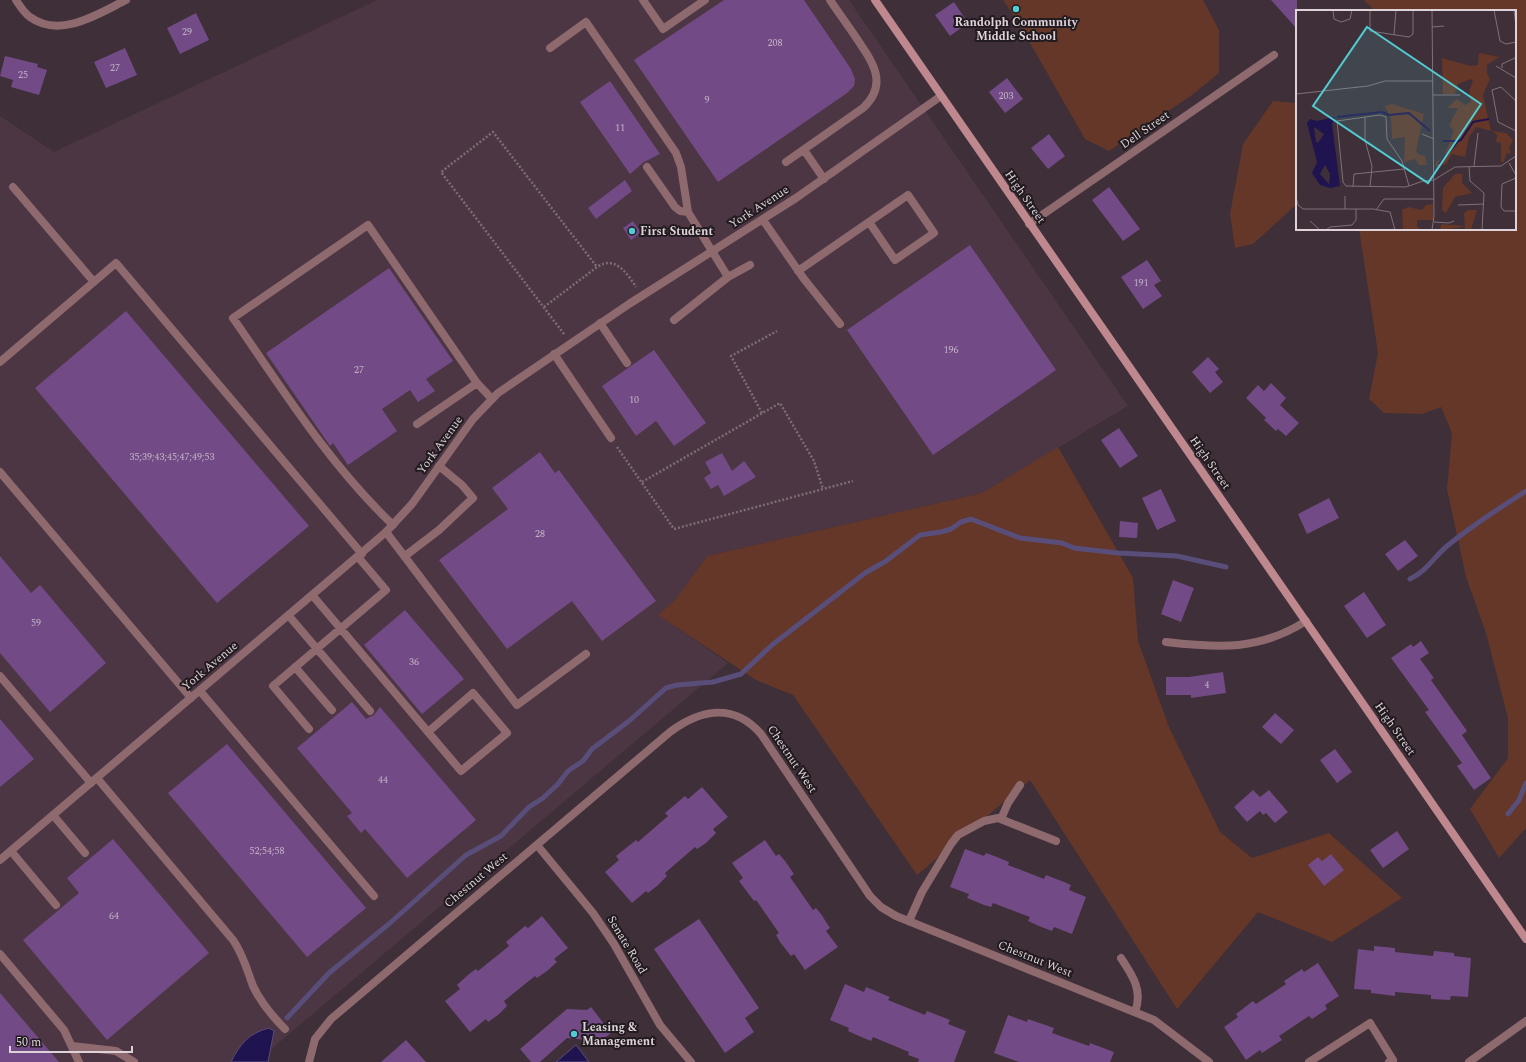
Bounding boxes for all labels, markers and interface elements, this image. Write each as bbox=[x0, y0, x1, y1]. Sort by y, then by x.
marker: Randolph Community Middle School bbox=[1011, 4, 1021, 14]
inset map bbox=[1296, 10, 1516, 230]
place label: Randolph Community Middle School bbox=[955, 13, 1079, 46]
house number: 29 bbox=[182, 24, 192, 40]
house number: 208 bbox=[768, 35, 783, 51]
house number: 27 bbox=[110, 60, 120, 76]
house number: 25 bbox=[18, 67, 28, 83]
house number: 203 bbox=[999, 88, 1014, 104]
house number: 9 bbox=[705, 92, 710, 108]
street label: Dell Street bbox=[1116, 106, 1174, 154]
house number: 11 bbox=[615, 120, 625, 136]
street label: High Street bbox=[1000, 166, 1050, 228]
street label: York Avenue bbox=[725, 180, 793, 234]
place label: First Student bbox=[640, 222, 713, 241]
marker: First Student bbox=[627, 226, 637, 236]
house number: 191 bbox=[1134, 275, 1149, 291]
house number: 196 bbox=[944, 342, 959, 358]
house number: 27 bbox=[354, 362, 364, 378]
house number: 10 bbox=[629, 392, 639, 408]
street label: York Avenue bbox=[412, 412, 468, 478]
street label: High Street bbox=[1185, 432, 1235, 494]
house number: 35;39;43;45;47;49;53 bbox=[130, 449, 215, 465]
house number: 28 bbox=[535, 526, 545, 542]
house number: 59 bbox=[31, 615, 41, 631]
street label: York Avenue bbox=[178, 637, 242, 695]
house number: 36 bbox=[409, 654, 419, 670]
house number: 4 bbox=[1205, 677, 1210, 693]
street label: High Street bbox=[1370, 698, 1420, 760]
street label: Chestnut West bbox=[762, 721, 822, 797]
house number: 44 bbox=[378, 772, 388, 788]
house number: 52;54;58 bbox=[250, 843, 285, 859]
street label: Chestnut West bbox=[440, 847, 512, 913]
house number: 64 bbox=[109, 908, 119, 924]
street label: Senate Road bbox=[602, 912, 652, 978]
street label: Chestnut West bbox=[995, 935, 1075, 983]
place label: Leasing & Management bbox=[582, 1018, 655, 1051]
scale bar bbox=[10, 1028, 132, 1054]
marker: Leasing & Management bbox=[569, 1029, 579, 1039]
text: 50 m bbox=[16, 1033, 41, 1052]

